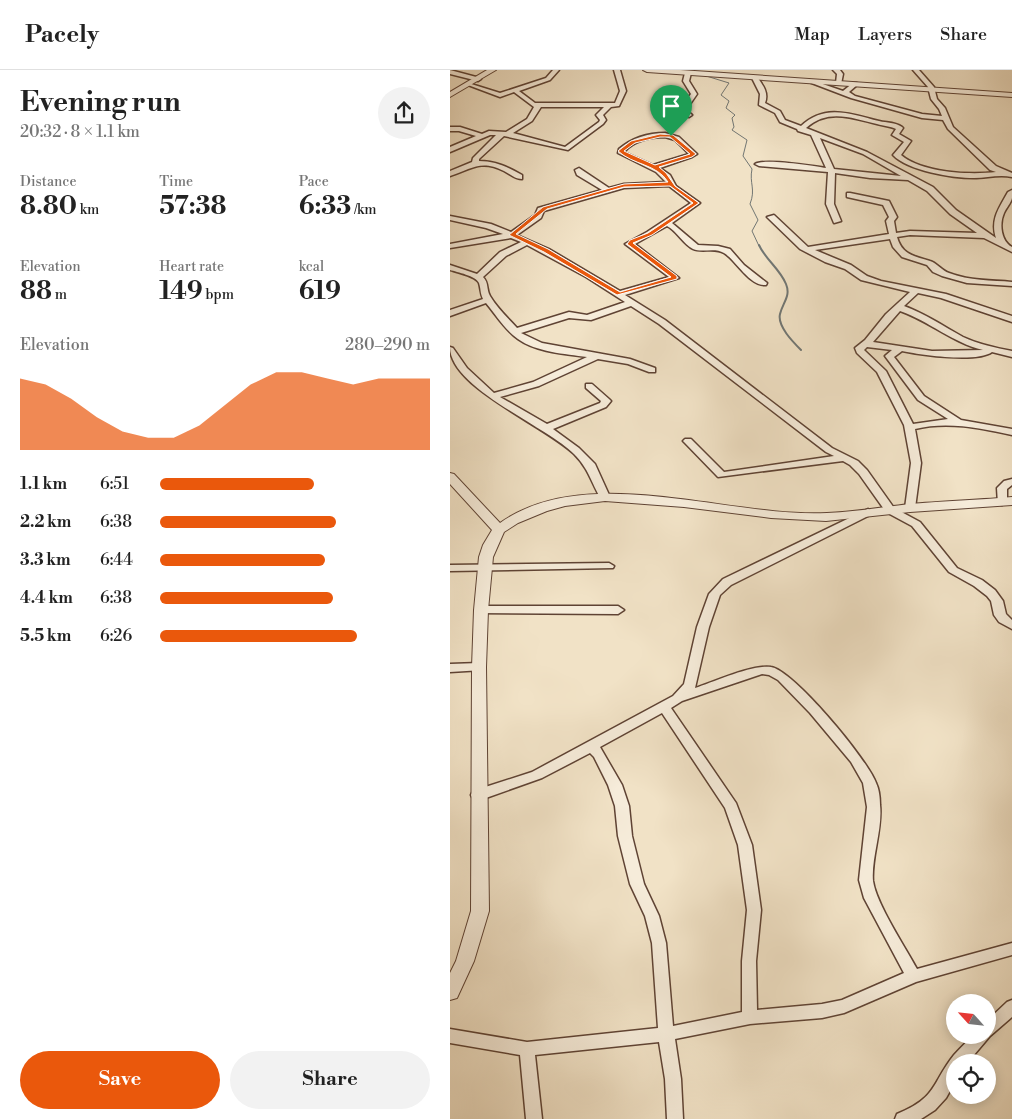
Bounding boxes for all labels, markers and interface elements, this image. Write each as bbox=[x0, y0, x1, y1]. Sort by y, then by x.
text: Pacely bbox=[25, 20, 99, 50]
text: Map bbox=[795, 23, 830, 46]
text: Layers bbox=[858, 23, 912, 46]
text: Share bbox=[940, 23, 987, 46]
text: Evening run bbox=[20, 85, 181, 120]
pin bbox=[650, 85, 692, 136]
button: share bbox=[378, 87, 430, 139]
icon: arrive bbox=[657, 92, 685, 120]
text: 20:32 · 8 × 1.1 km bbox=[20, 122, 140, 142]
text: Distance bbox=[20, 173, 77, 191]
text: Time bbox=[159, 173, 193, 191]
text: Pace bbox=[299, 173, 329, 191]
text: 8.80 bbox=[20, 191, 77, 222]
text: 57:38 bbox=[159, 191, 227, 222]
text: 6:33 bbox=[299, 191, 351, 222]
text: km bbox=[77, 201, 99, 219]
text: /km bbox=[351, 201, 376, 219]
text: Elevation bbox=[20, 258, 81, 276]
text: Heart rate bbox=[159, 258, 224, 276]
text: kcal bbox=[299, 258, 324, 276]
text: 88 bbox=[20, 276, 52, 307]
text: 149 bbox=[159, 276, 203, 307]
text: 619 bbox=[299, 276, 341, 307]
text: m bbox=[52, 286, 67, 304]
text: bpm bbox=[203, 286, 234, 304]
text: Elevation bbox=[20, 335, 89, 355]
text: 280–290 m bbox=[345, 335, 430, 355]
text: 1.1 km bbox=[20, 474, 67, 494]
text: 6:51 bbox=[100, 474, 129, 494]
text: 2.2 km bbox=[20, 512, 71, 532]
text: 6:38 bbox=[100, 512, 132, 532]
text: 3.3 km bbox=[20, 550, 71, 570]
text: 6:44 bbox=[100, 550, 133, 570]
text: 4.4 km bbox=[20, 588, 73, 608]
text: 6:38 bbox=[100, 588, 132, 608]
text: 5.5 km bbox=[20, 626, 71, 646]
text: 6:26 bbox=[100, 626, 132, 646]
north arrow bbox=[946, 994, 996, 1044]
map controls bbox=[946, 994, 996, 1104]
button: Save bbox=[20, 1051, 220, 1109]
button: Share bbox=[230, 1051, 430, 1109]
button: locate bbox=[946, 1054, 996, 1104]

